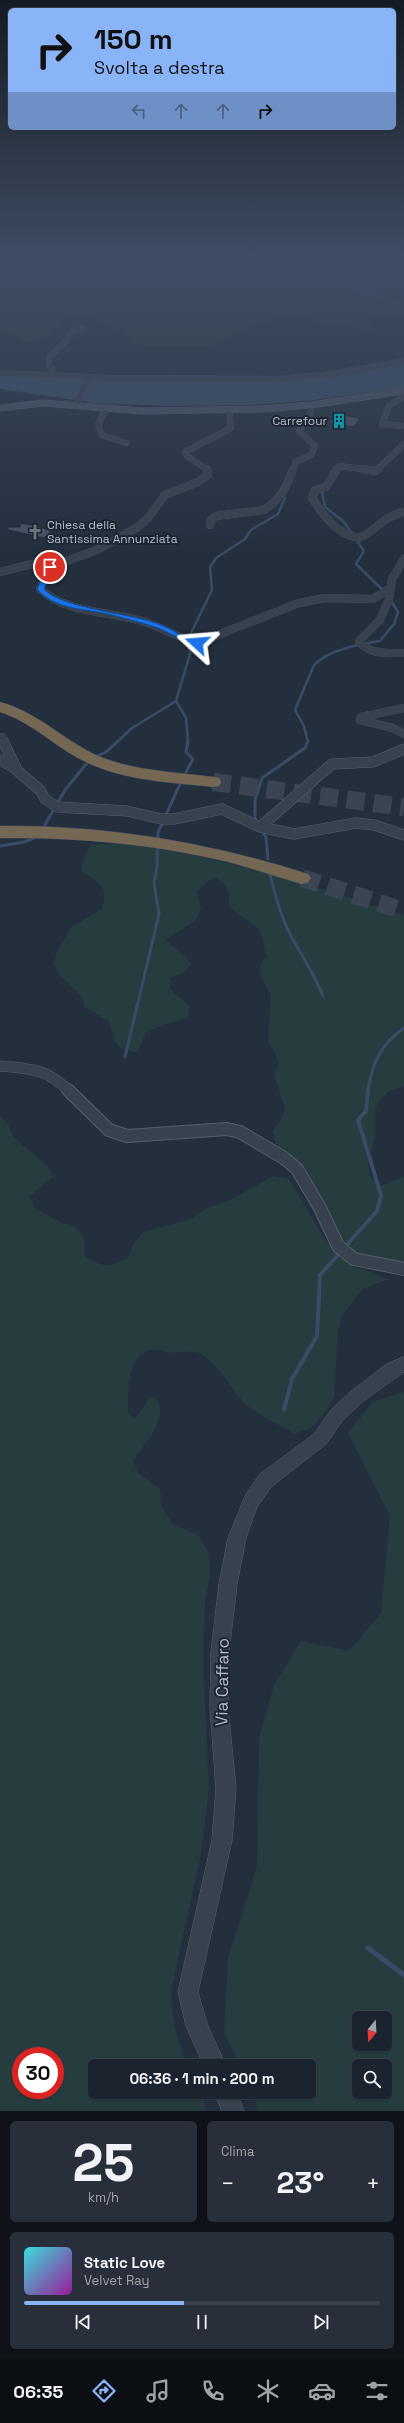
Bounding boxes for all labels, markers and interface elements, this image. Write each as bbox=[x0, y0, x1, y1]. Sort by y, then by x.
text: 150 m bbox=[94, 21, 173, 57]
icon: right bbox=[28, 24, 80, 76]
text: Svolta a destra bbox=[94, 56, 225, 79]
icon: left bbox=[128, 100, 150, 122]
icon: ahead bbox=[170, 100, 192, 122]
icon: ahead bbox=[212, 100, 234, 122]
icon: right bbox=[254, 100, 276, 122]
building icon: Carrefour bbox=[330, 412, 348, 430]
place label: Carrefour bbox=[272, 413, 327, 429]
place label: Chiesa della Santissima Annunziata bbox=[47, 517, 178, 547]
church icon: Chiesa della Santissima Annunziata bbox=[26, 523, 44, 541]
pin bbox=[33, 550, 67, 584]
icon: arrive bbox=[39, 556, 61, 578]
position arrow bbox=[176, 622, 218, 664]
street label: Via Caffaro bbox=[210, 1638, 234, 1726]
north arrow bbox=[352, 2011, 392, 2051]
map controls bbox=[352, 2011, 392, 2099]
speed limit sign: 30 bbox=[12, 2047, 64, 2099]
button: search bbox=[352, 2059, 392, 2099]
text: 06:36 · 1 min · 200 m bbox=[129, 2069, 275, 2088]
text: 25 bbox=[72, 2130, 135, 2196]
text: Clima bbox=[221, 2143, 254, 2160]
text: 23° bbox=[277, 2163, 324, 2202]
text: − bbox=[221, 2169, 235, 2197]
text: + bbox=[366, 2169, 380, 2197]
text: km/h bbox=[88, 2189, 119, 2206]
text: Static Love bbox=[84, 2253, 165, 2272]
text: Velvet Ray bbox=[84, 2272, 149, 2289]
icon: previous bbox=[72, 2311, 94, 2333]
icon: pause bbox=[191, 2311, 213, 2333]
icon: next bbox=[310, 2311, 332, 2333]
icon: directions bbox=[90, 2377, 118, 2405]
icon: music bbox=[144, 2377, 172, 2405]
icon: phone bbox=[199, 2377, 227, 2405]
icon: climate bbox=[254, 2377, 282, 2405]
icon: car bbox=[308, 2377, 336, 2405]
icon: filters bbox=[363, 2377, 391, 2405]
text: 06:35 bbox=[13, 2380, 63, 2403]

